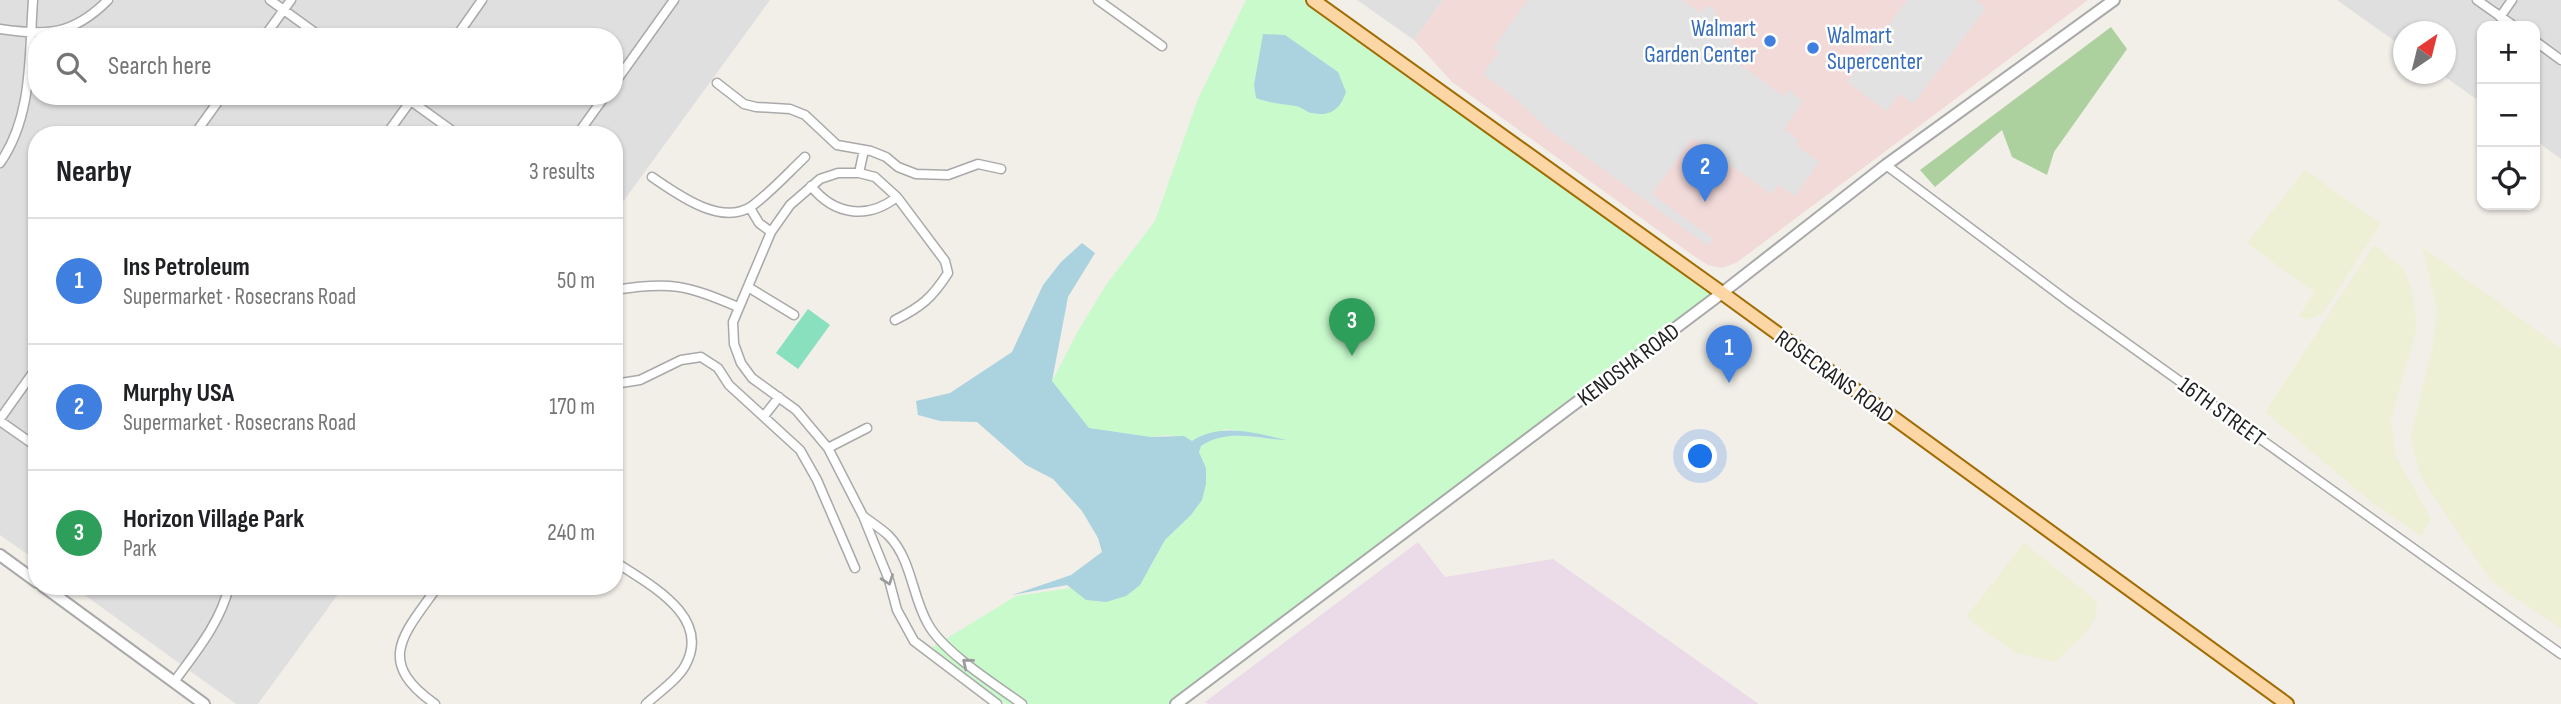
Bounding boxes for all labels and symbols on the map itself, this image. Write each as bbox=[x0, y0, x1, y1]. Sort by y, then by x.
place label: Walmart Garden Center bbox=[1644, 15, 1756, 69]
north arrow bbox=[2393, 21, 2456, 84]
place label: Walmart Supercenter bbox=[1827, 22, 1923, 76]
marker: Walmart Garden Center bbox=[1762, 33, 1778, 49]
marker: Walmart Supercenter bbox=[1805, 40, 1821, 56]
pin: 2 bbox=[1682, 144, 1728, 202]
pin: 3 bbox=[1329, 298, 1375, 356]
street label: KENOSHA ROAD bbox=[1572, 317, 1685, 412]
street label: ROSECRANS ROAD bbox=[1769, 324, 1899, 429]
pin: 1 bbox=[1706, 325, 1752, 383]
street label: 16TH STREET bbox=[2173, 371, 2270, 453]
your location bbox=[1683, 439, 1717, 473]
one-way arrow bbox=[880, 573, 894, 585]
one-way arrow bbox=[963, 659, 976, 671]

